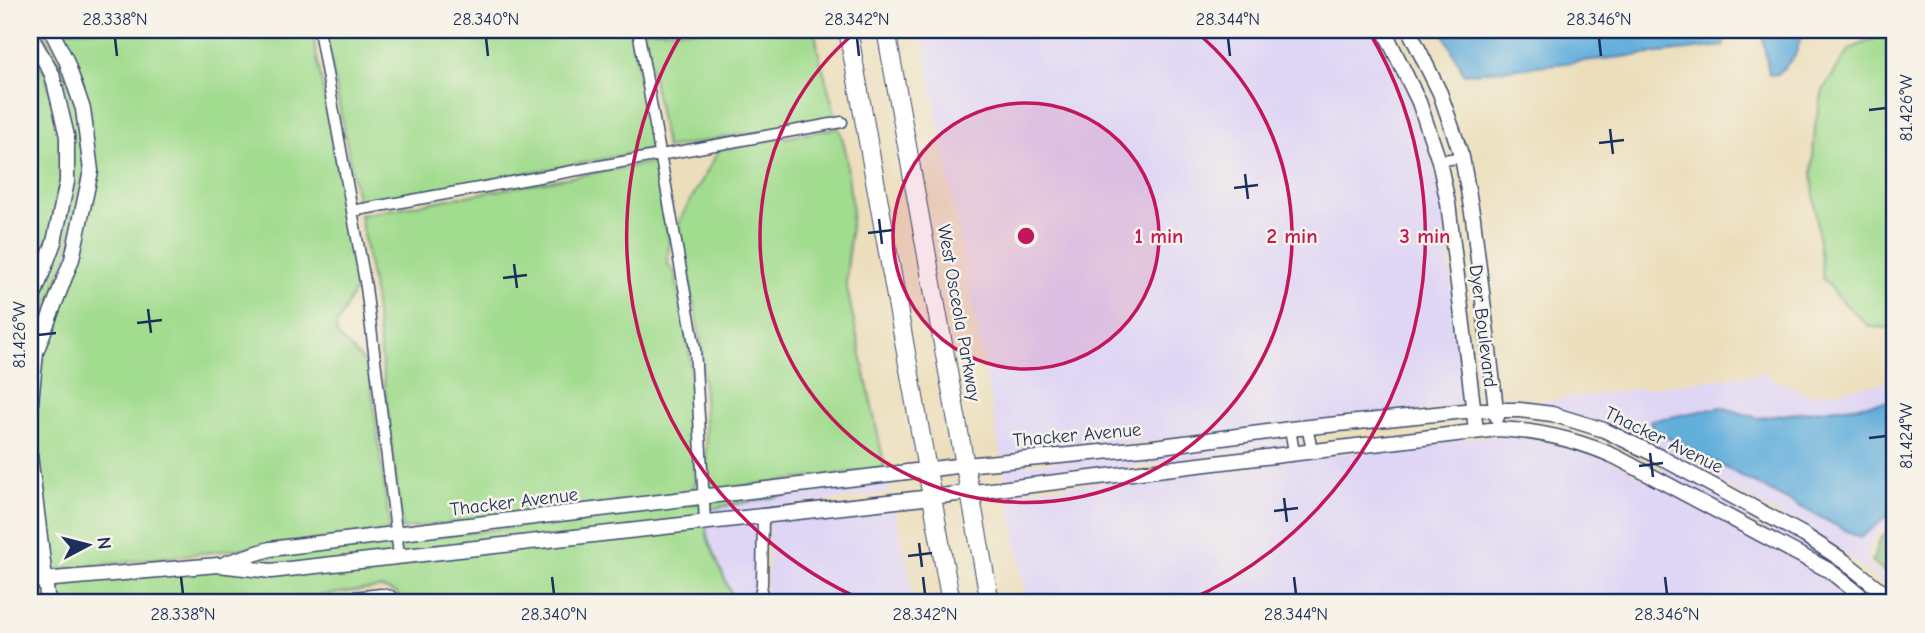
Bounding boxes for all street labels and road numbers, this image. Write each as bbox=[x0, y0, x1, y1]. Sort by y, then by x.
street label: West Osceola Parkway bbox=[933, 223, 985, 404]
street label: Dyer Boulevard bbox=[1465, 264, 1501, 388]
street label: Thacker Avenue bbox=[1601, 402, 1727, 478]
street label: Thacker Avenue bbox=[1012, 418, 1142, 452]
street label: Thacker Avenue bbox=[449, 483, 579, 521]

